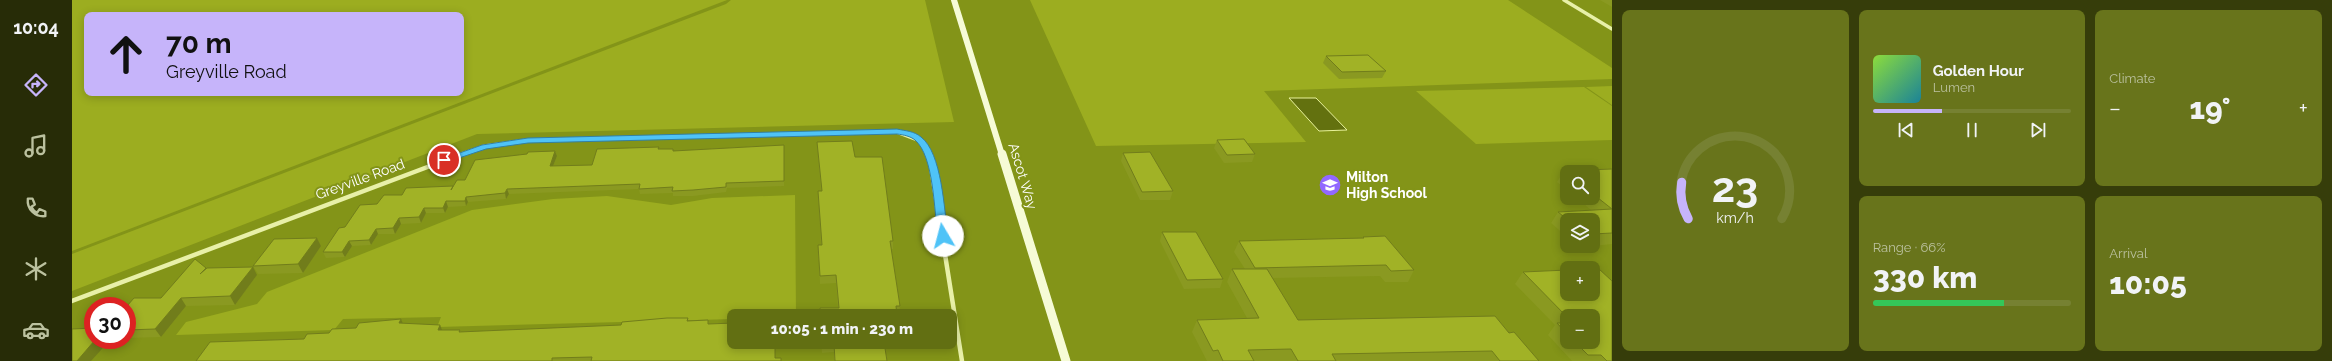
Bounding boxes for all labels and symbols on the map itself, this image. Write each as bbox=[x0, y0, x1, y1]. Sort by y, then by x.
street label: Ascot Way bbox=[1005, 141, 1041, 212]
pin bbox=[427, 143, 461, 177]
street label: Greyville Road bbox=[313, 155, 407, 203]
place label: Milton High School bbox=[1346, 169, 1428, 201]
school or university icon: Milton High School bbox=[1317, 172, 1343, 198]
position arrow bbox=[922, 215, 964, 257]
speed limit sign: 30 bbox=[84, 297, 136, 349]

